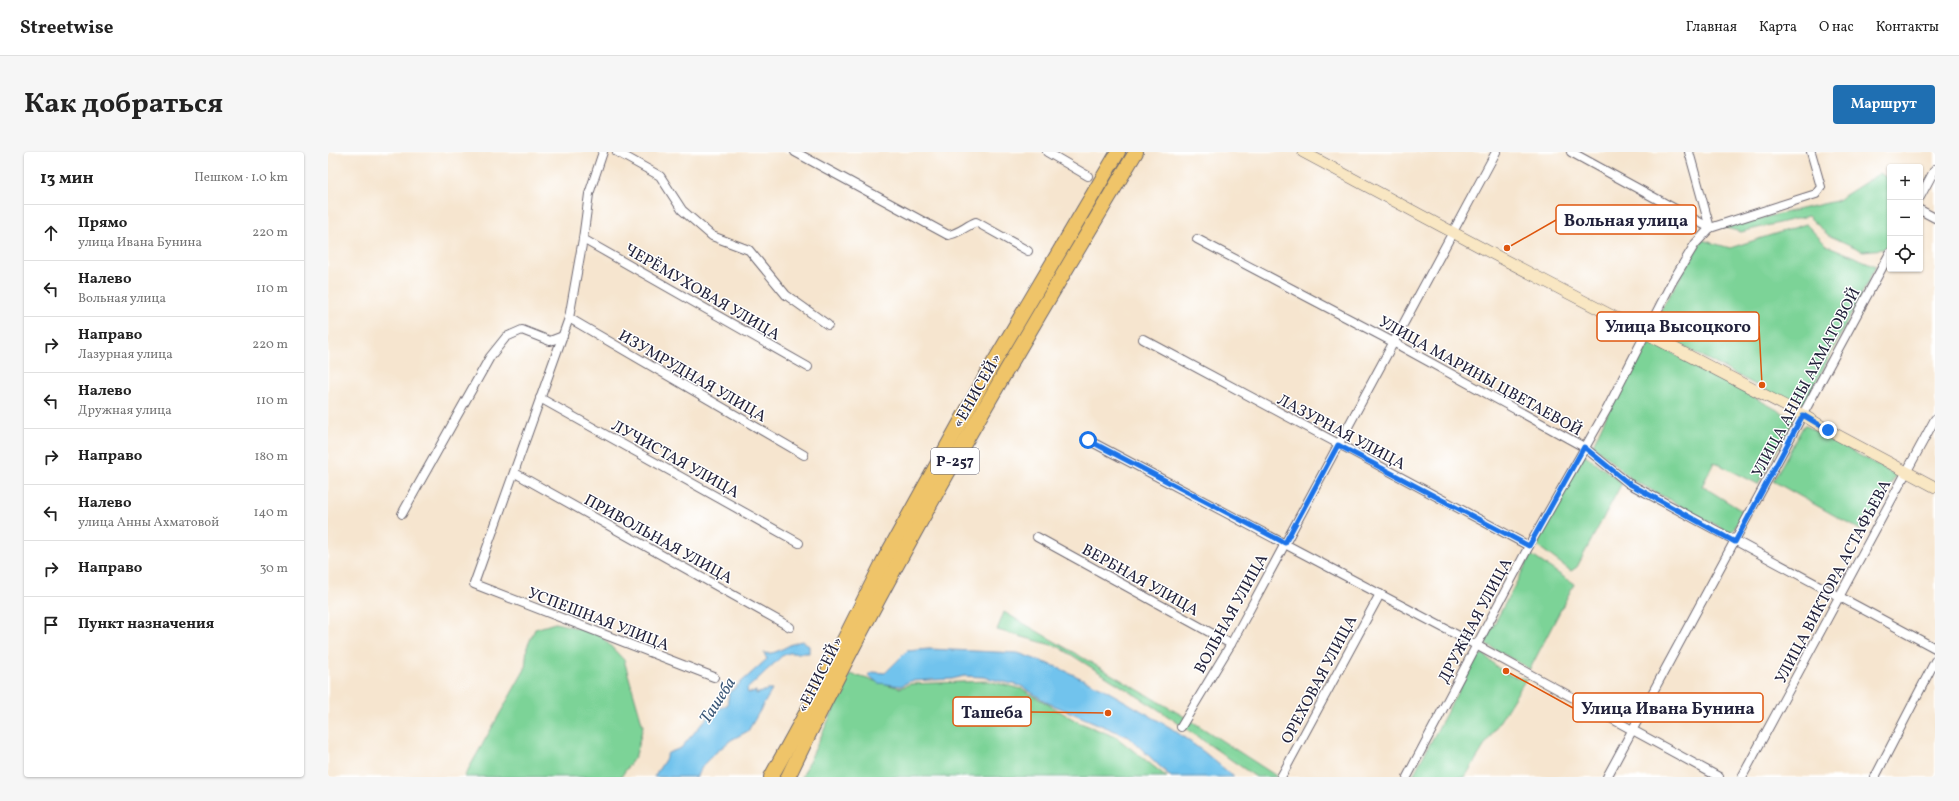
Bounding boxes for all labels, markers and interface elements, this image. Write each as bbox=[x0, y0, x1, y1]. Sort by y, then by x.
text: Streetwise bbox=[20, 15, 113, 41]
text: Главная bbox=[1686, 18, 1737, 37]
text: Карта bbox=[1759, 18, 1797, 37]
text: О нас bbox=[1819, 18, 1854, 37]
text: Контакты bbox=[1876, 18, 1939, 37]
text: Как добраться bbox=[24, 85, 223, 124]
button: Маршрут bbox=[1833, 85, 1935, 124]
map controls bbox=[1887, 164, 1923, 272]
button: + bbox=[1887, 164, 1923, 200]
text: 13 мин bbox=[40, 167, 94, 190]
text: Пешком · 1.0 km bbox=[194, 169, 288, 187]
button: − bbox=[1887, 200, 1923, 236]
callout: Вольная улица bbox=[1556, 205, 1696, 234]
text: Вольная улица bbox=[1564, 210, 1688, 233]
text: Прямо bbox=[78, 213, 127, 234]
icon: ahead bbox=[40, 222, 62, 244]
text: 220 m bbox=[252, 224, 288, 242]
text: улица Ивана Бунина bbox=[78, 234, 202, 252]
button: locate bbox=[1887, 236, 1923, 272]
street label: ЧЕРЁМУХОВАЯ УЛИЦА bbox=[620, 239, 784, 346]
text: Налево bbox=[78, 269, 132, 290]
icon: left bbox=[40, 278, 62, 300]
text: 110 m bbox=[256, 280, 288, 298]
street label: УЛИЦА АННЫ АХМАТОВОЙ bbox=[1747, 284, 1866, 482]
text: Вольная улица bbox=[78, 290, 166, 308]
street label: УЛИЦА МАРИНЫ ЦВЕТАЕВОЙ bbox=[1374, 311, 1586, 442]
callout: Улица Высоцкого bbox=[1597, 312, 1759, 341]
text: Улица Высоцкого bbox=[1605, 316, 1751, 339]
text: Направо bbox=[78, 325, 142, 346]
street label: ИЗУМРУДНАЯ УЛИЦА bbox=[614, 325, 770, 428]
icon: right bbox=[40, 334, 62, 356]
text: 220 m bbox=[252, 336, 288, 354]
text: Лазурная улица bbox=[78, 346, 173, 364]
street label: «ЕНИСЕЙ» bbox=[948, 350, 1008, 432]
text: Налево bbox=[78, 381, 132, 402]
icon: left bbox=[40, 390, 62, 412]
street label: ЛАЗУРНАЯ УЛИЦА bbox=[1273, 390, 1409, 476]
text: 110 m bbox=[256, 392, 288, 410]
text: Дружная улица bbox=[78, 402, 172, 420]
street label: ЛУЧИСТАЯ УЛИЦА bbox=[607, 415, 743, 504]
route end bbox=[1819, 421, 1837, 439]
route start bbox=[1079, 431, 1097, 449]
icon: right bbox=[40, 446, 62, 468]
text: Направо bbox=[78, 446, 142, 467]
text: 180 m bbox=[254, 448, 288, 466]
road number: Р-257 bbox=[931, 448, 979, 474]
street label: УЛИЦА ВИКТОРА АСТАФЬЕВА bbox=[1770, 476, 1897, 688]
street label: ПРИВОЛЬНАЯ УЛИЦА bbox=[580, 490, 736, 590]
text: Налево bbox=[78, 493, 132, 514]
icon: left bbox=[40, 502, 62, 524]
text: 140 m bbox=[254, 504, 288, 522]
text: улица Анны Ахматовой bbox=[78, 514, 219, 532]
street label: ВЕРБНАЯ УЛИЦА bbox=[1077, 539, 1203, 622]
street label: ВОЛЬНАЯ УЛИЦА bbox=[1190, 550, 1274, 678]
street label: ДРУЖНАЯ УЛИЦА bbox=[1433, 554, 1518, 687]
icon: right bbox=[40, 558, 62, 580]
text: Направо bbox=[78, 558, 142, 579]
text: 30 m bbox=[260, 560, 288, 578]
street label: УСПЕШНАЯ УЛИЦА bbox=[524, 583, 672, 657]
street label: ОРЕХОВАЯ УЛИЦА bbox=[1277, 612, 1363, 748]
icon: arrive bbox=[40, 614, 62, 636]
text: Пункт назначения bbox=[78, 614, 214, 635]
street label: «ЕНИСЕЙ» bbox=[792, 633, 849, 717]
water label: Ташеба bbox=[695, 673, 742, 729]
callout: Улица Ивана Бунина bbox=[1573, 693, 1763, 722]
callout: Ташеба bbox=[953, 697, 1031, 726]
text: Улица Ивана Бунина bbox=[1581, 698, 1755, 721]
text: Ташеба bbox=[961, 702, 1023, 725]

